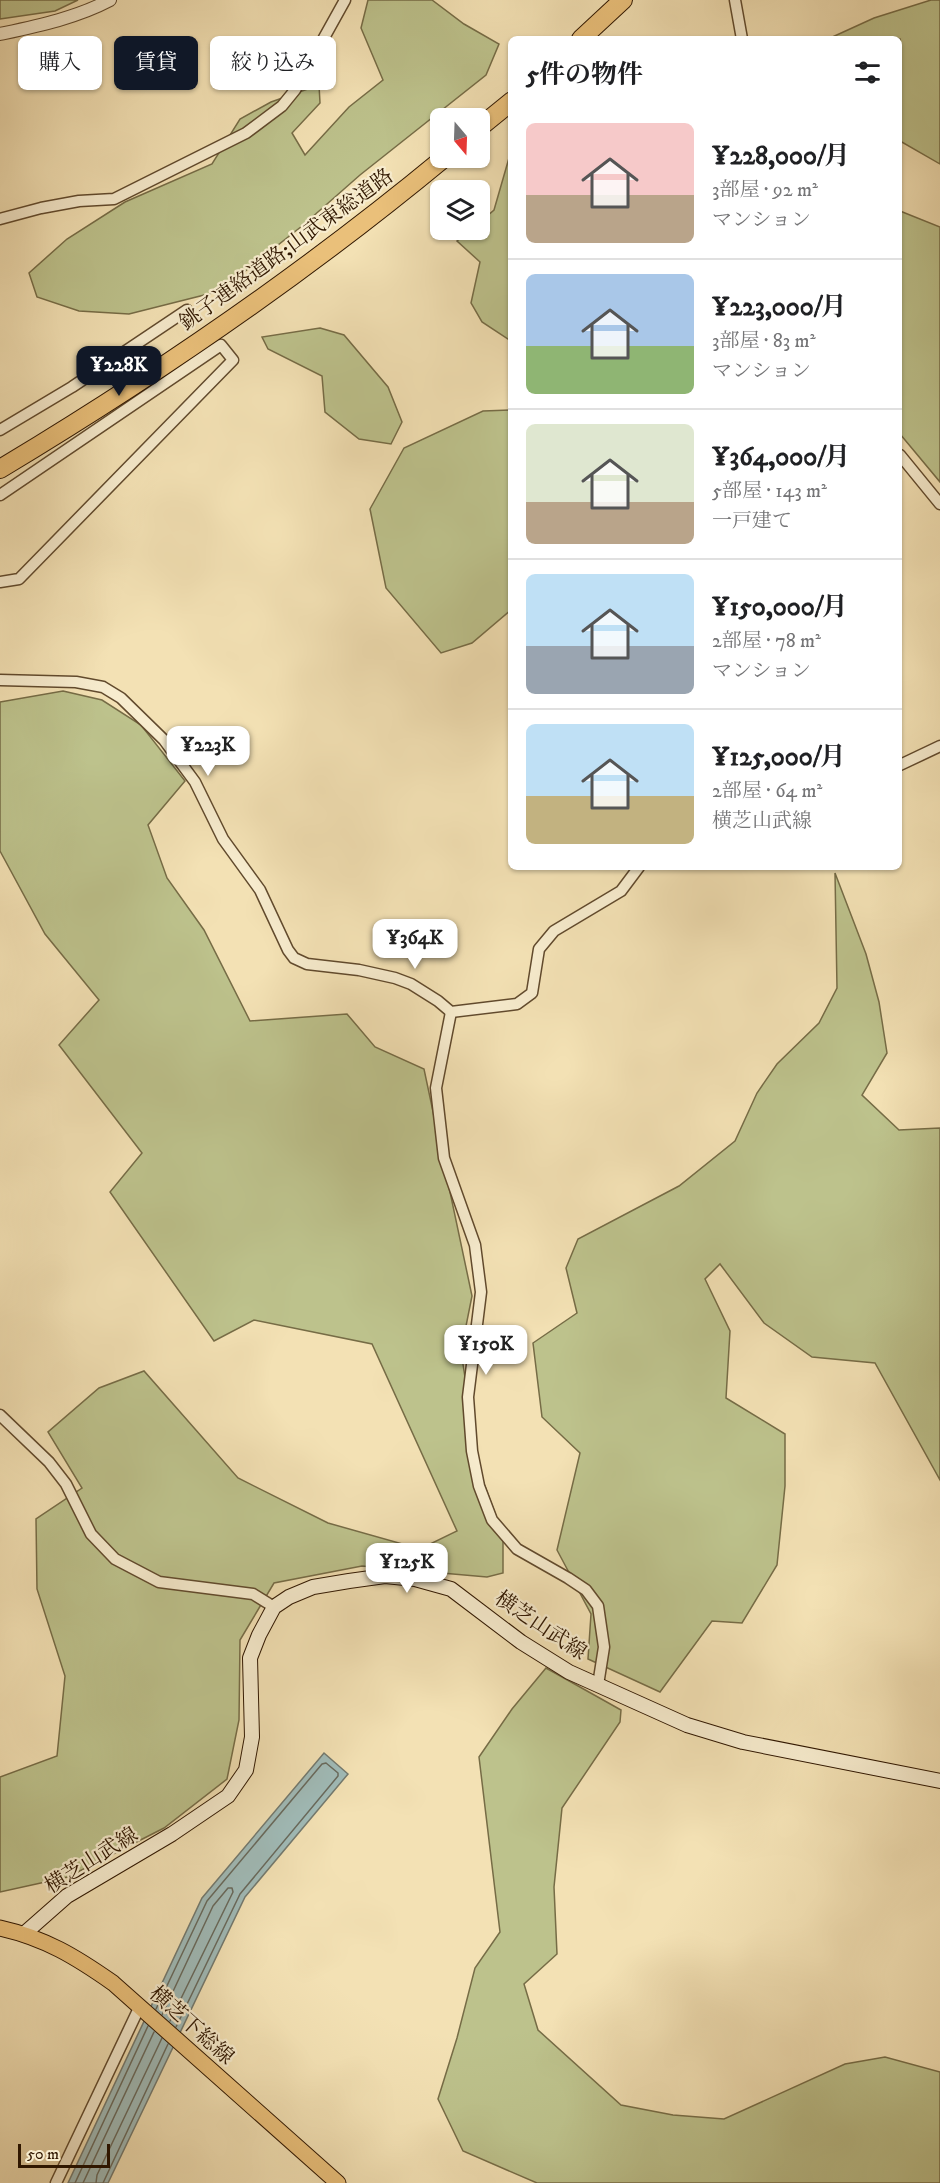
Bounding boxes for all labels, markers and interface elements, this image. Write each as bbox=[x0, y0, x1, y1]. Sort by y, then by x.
chip: 購入 bbox=[18, 36, 102, 90]
chip: 賃貸 bbox=[114, 36, 198, 90]
chip: 絞り込み bbox=[210, 36, 336, 90]
icon: filters bbox=[851, 56, 884, 89]
text: 5件の物件 bbox=[526, 59, 643, 92]
north arrow bbox=[430, 108, 490, 168]
map controls bbox=[430, 108, 490, 240]
text: ¥228,000/月 bbox=[712, 140, 850, 173]
icon: home bbox=[574, 147, 646, 219]
street label: 銚子連絡道路;山武東総道路 bbox=[175, 163, 399, 336]
text: 3部屋 · 92 m² bbox=[712, 178, 818, 203]
button: layers bbox=[430, 180, 490, 240]
text: マンション bbox=[712, 208, 811, 233]
text: ¥223,000/月 bbox=[712, 291, 847, 324]
icon: home bbox=[574, 298, 646, 370]
text: 3部屋 · 83 m² bbox=[712, 329, 816, 354]
pin: ¥228K bbox=[77, 346, 161, 397]
text: ¥228K bbox=[90, 353, 148, 378]
text: マンション bbox=[712, 359, 811, 384]
text: ¥364,000/月 bbox=[712, 441, 850, 474]
icon: home bbox=[574, 448, 646, 520]
text: 5部屋 · 143 m² bbox=[712, 479, 827, 504]
text: 一戸建て bbox=[712, 509, 792, 534]
text: ¥150,000/月 bbox=[712, 591, 848, 624]
icon: home bbox=[574, 598, 646, 670]
text: 2部屋 · 78 m² bbox=[712, 629, 821, 654]
text: マンション bbox=[712, 659, 811, 684]
pin: ¥223K bbox=[166, 726, 250, 777]
text: ¥223K bbox=[181, 733, 235, 758]
text: ¥125,000/月 bbox=[712, 741, 846, 774]
icon: home bbox=[574, 748, 646, 820]
text: 2部屋 · 64 m² bbox=[712, 779, 822, 804]
text: 横芝山武線 bbox=[712, 809, 812, 834]
pin: ¥364K bbox=[373, 919, 457, 970]
text: ¥364K bbox=[387, 926, 443, 951]
pin: ¥150K bbox=[444, 1325, 528, 1376]
text: ¥150K bbox=[458, 1332, 514, 1357]
pin: ¥125K bbox=[365, 1543, 449, 1594]
text: ¥125K bbox=[380, 1550, 434, 1575]
street label: 横芝山武線 bbox=[490, 1586, 591, 1666]
street label: 横芝山武線 bbox=[40, 1822, 143, 1900]
street label: 横芝下総線 bbox=[144, 1981, 239, 2071]
scale bar bbox=[18, 2141, 110, 2168]
text: 50 m bbox=[27, 2144, 59, 2164]

